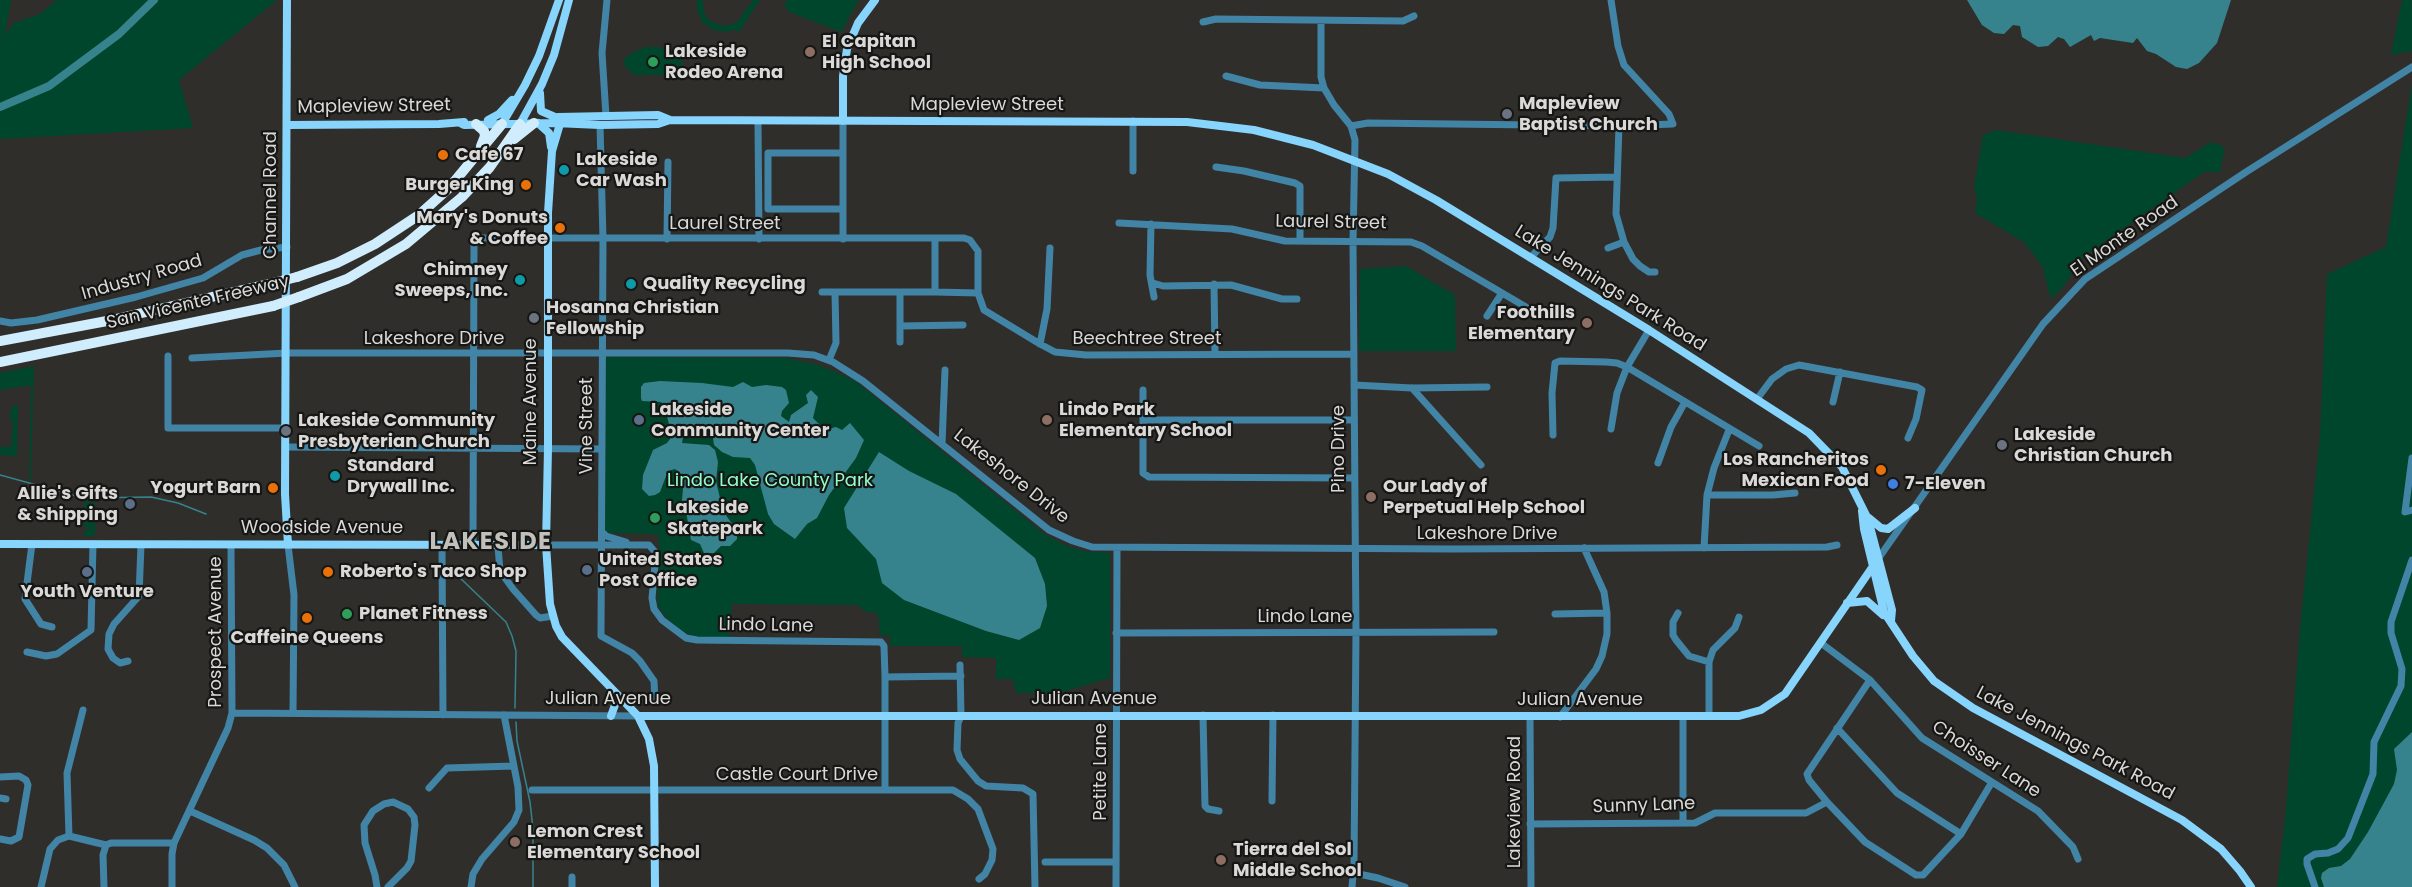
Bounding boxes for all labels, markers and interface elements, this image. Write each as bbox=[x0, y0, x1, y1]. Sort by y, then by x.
place label: El Capitan High School bbox=[822, 31, 931, 74]
place label: Lakeside Rodeo Arena bbox=[665, 41, 783, 84]
marker: El Capitan High School bbox=[803, 45, 817, 59]
marker: Lakeside Rodeo Arena bbox=[646, 55, 660, 69]
place label: Mapleview Baptist Church bbox=[1519, 93, 1658, 136]
street label: Mapleview Street bbox=[910, 94, 1064, 116]
street label: Mapleview Street bbox=[297, 95, 451, 119]
marker: Mapleview Baptist Church bbox=[1500, 107, 1514, 121]
street label: Channel Road bbox=[260, 131, 282, 259]
place label: Cafe 67 bbox=[455, 144, 523, 166]
marker: Cafe 67 bbox=[436, 148, 450, 162]
place label: Lakeside Car Wash bbox=[576, 149, 667, 192]
marker: Lakeside Car Wash bbox=[557, 163, 571, 177]
place label: Burger King bbox=[405, 174, 514, 196]
marker: Burger King bbox=[519, 178, 533, 192]
street label: El Monte Road bbox=[2067, 192, 2183, 282]
place label: Mary's Donuts & Coffee bbox=[416, 207, 548, 250]
street label: Laurel Street bbox=[1275, 211, 1387, 235]
street label: Laurel Street bbox=[669, 213, 781, 235]
marker: Mary's Donuts & Coffee bbox=[553, 221, 567, 235]
street label: Lake Jennings Park Road bbox=[1510, 221, 1710, 357]
street label: Industry Road bbox=[79, 251, 205, 305]
place label: Chimney Sweeps, Inc. bbox=[395, 259, 508, 302]
street label: San Vicente Freeway bbox=[104, 271, 292, 335]
marker: Chimney Sweeps, Inc. bbox=[513, 273, 527, 287]
place label: Quality Recycling bbox=[643, 273, 806, 295]
marker: Quality Recycling bbox=[624, 277, 638, 291]
place label: Hosanna Christian Fellowship bbox=[546, 297, 719, 340]
place label: Foothills Elementary bbox=[1468, 302, 1575, 344]
marker: Hosanna Christian Fellowship bbox=[527, 311, 541, 325]
marker: Foothills Elementary bbox=[1580, 316, 1594, 330]
street label: Lakeshore Drive bbox=[364, 328, 504, 350]
street label: Beechtree Street bbox=[1073, 328, 1221, 350]
street label: Maine Avenue bbox=[520, 338, 542, 466]
street label: Vine Street bbox=[576, 378, 598, 474]
place label: Lakeside Community Center bbox=[651, 399, 829, 442]
place label: Lindo Park Elementary School bbox=[1059, 399, 1232, 442]
street label: Pino Drive bbox=[1328, 405, 1350, 493]
place label: Lakeside Community Presbyterian Church bbox=[298, 410, 495, 452]
marker: Lakeside Community Center bbox=[632, 413, 646, 427]
marker: Lindo Park Elementary School bbox=[1040, 413, 1054, 427]
marker: Lakeside Community Presbyterian Church bbox=[279, 424, 293, 438]
place label: Lakeside Christian Church bbox=[2014, 424, 2172, 466]
street label: Lakeshore Drive bbox=[949, 425, 1073, 529]
marker: Lakeside Christian Church bbox=[1995, 438, 2009, 452]
place label: Los Rancheritos Mexican Food bbox=[1723, 449, 1869, 492]
place label: Standard Drywall Inc. bbox=[347, 455, 455, 498]
marker: Los Rancheritos Mexican Food bbox=[1874, 463, 1888, 477]
marker: Standard Drywall Inc. bbox=[328, 469, 342, 483]
park label: Lindo Lake County Park bbox=[667, 470, 873, 492]
place label: 7-Eleven bbox=[1905, 473, 1986, 495]
place label: Our Lady of Perpetual Help School bbox=[1383, 476, 1585, 518]
place label: Yogurt Barn bbox=[150, 477, 261, 499]
marker: 7-Eleven bbox=[1886, 477, 1900, 491]
marker: Yogurt Barn bbox=[266, 481, 280, 495]
place label: Allie's Gifts & Shipping bbox=[17, 483, 118, 526]
marker: Our Lady of Perpetual Help School bbox=[1364, 490, 1378, 504]
marker: Allie's Gifts & Shipping bbox=[123, 497, 137, 511]
place label: Lakeside Skatepark bbox=[667, 497, 763, 540]
marker: Lakeside Skatepark bbox=[648, 511, 662, 525]
street label: Woodside Avenue bbox=[241, 517, 403, 539]
street label: Lakeshore Drive bbox=[1417, 523, 1557, 545]
district label: LAKESIDE bbox=[429, 529, 553, 557]
place label: United States Post Office bbox=[599, 549, 723, 592]
street label: Prospect Avenue bbox=[205, 556, 227, 708]
place label: Roberto's Taco Shop bbox=[340, 561, 527, 583]
marker: United States Post Office bbox=[580, 563, 594, 577]
marker: Youth Venture bbox=[80, 565, 94, 579]
marker: Roberto's Taco Shop bbox=[321, 565, 335, 579]
place label: Youth Venture bbox=[20, 581, 154, 603]
place label: Planet Fitness bbox=[359, 603, 488, 625]
street label: Lindo Lane bbox=[1258, 606, 1352, 628]
marker: Planet Fitness bbox=[340, 607, 354, 621]
marker: Caffeine Queens bbox=[300, 611, 314, 625]
street label: Lindo Lane bbox=[718, 614, 814, 638]
place label: Caffeine Queens bbox=[231, 627, 383, 649]
street label: Lake Jennings Park Road bbox=[1972, 682, 2178, 806]
street label: Julian Avenue bbox=[545, 688, 671, 710]
street label: Julian Avenue bbox=[1031, 688, 1157, 710]
street label: Julian Avenue bbox=[1517, 689, 1643, 711]
street label: Choisser Lane bbox=[1928, 717, 2044, 803]
street label: Petite Lane bbox=[1090, 723, 1112, 821]
street label: Lakeview Road bbox=[1504, 736, 1526, 868]
street label: Castle Court Drive bbox=[716, 764, 878, 786]
street label: Sunny Lane bbox=[1592, 793, 1696, 819]
place label: Lemon Crest Elementary School bbox=[527, 821, 700, 864]
marker: Lemon Crest Elementary School bbox=[508, 835, 522, 849]
place label: Tierra del Sol Middle School bbox=[1233, 839, 1362, 882]
marker: Tierra del Sol Middle School bbox=[1214, 853, 1228, 867]

